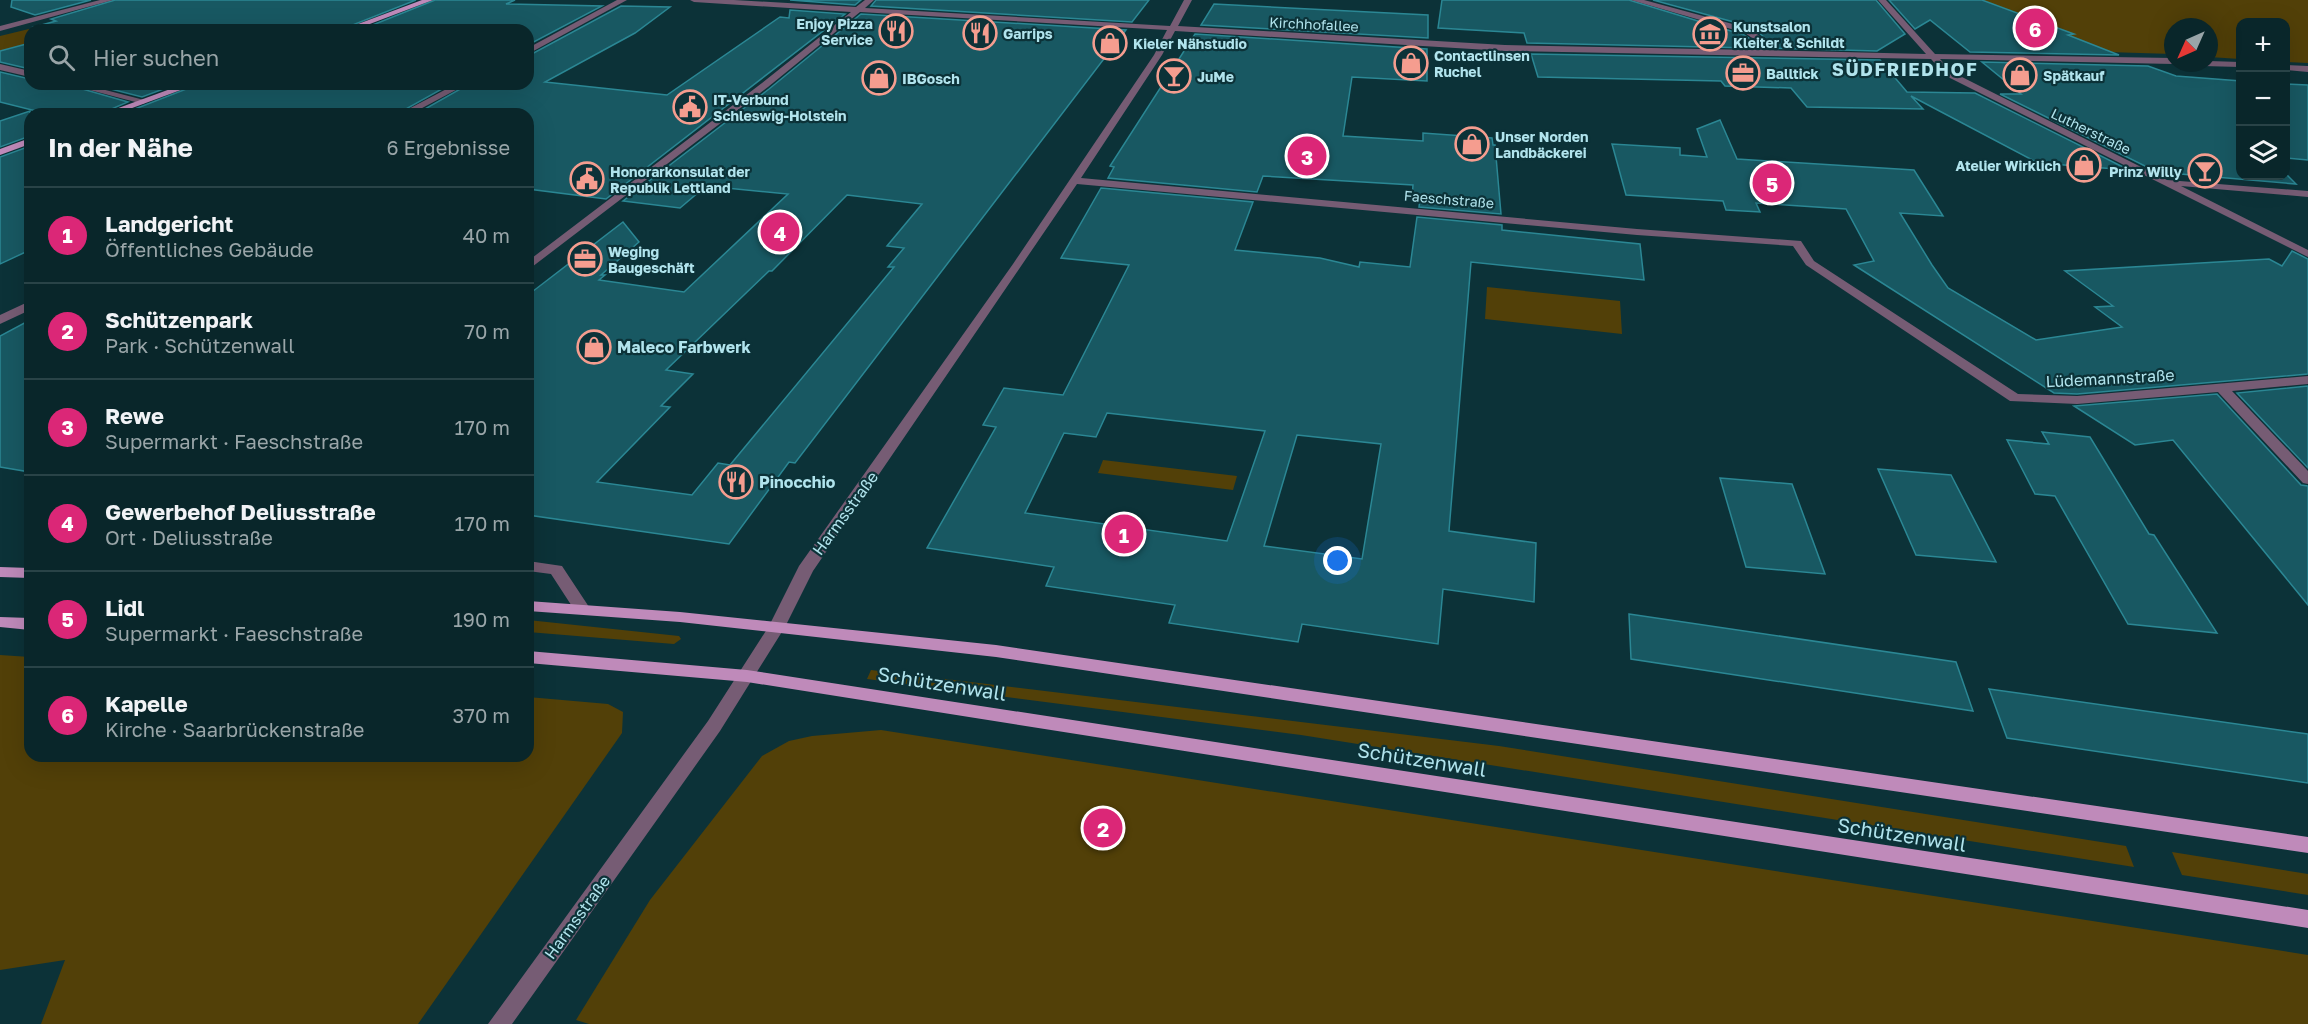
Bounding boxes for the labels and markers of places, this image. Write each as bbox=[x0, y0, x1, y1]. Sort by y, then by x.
pin: 6 bbox=[2016, 6, 2054, 51]
restaurant icon: Enjoy Pizza Service bbox=[878, 13, 914, 49]
place label: Enjoy Pizza Service bbox=[796, 15, 873, 48]
restaurant icon: Garrips bbox=[962, 15, 998, 51]
museum icon: Kunstsalon Kleiter & Schildt bbox=[1692, 16, 1728, 52]
place label: Kunstsalon Kleiter & Schildt bbox=[1733, 18, 1845, 51]
place label: Garrips bbox=[1003, 25, 1053, 42]
shop icon: Kieler Nähstudio bbox=[1092, 25, 1128, 61]
place label: Kieler Nähstudio bbox=[1133, 35, 1247, 52]
shop icon: Contactlinsen Ruchel bbox=[1393, 45, 1429, 81]
place label: Contactlinsen Ruchel bbox=[1434, 47, 1530, 80]
office icon: Balltick bbox=[1725, 55, 1761, 91]
shop icon: Spätkauf bbox=[2002, 57, 2038, 93]
bar icon: JuMe bbox=[1156, 58, 1192, 94]
shop icon: IBGosch bbox=[861, 60, 897, 96]
place label: Balltick bbox=[1766, 65, 1819, 82]
place label: Spätkauf bbox=[2043, 67, 2105, 84]
place label: JuMe bbox=[1197, 68, 1234, 85]
place label: IBGosch bbox=[902, 70, 960, 87]
public building icon: IT-Verbund Schleswig-Holstein bbox=[672, 89, 708, 125]
place label: IT-Verbund Schleswig-Holstein bbox=[713, 91, 847, 124]
shop icon: Unser Norden Landbäckerei bbox=[1454, 126, 1490, 162]
place label: Unser Norden Landbäckerei bbox=[1495, 128, 1588, 161]
pin: 3 bbox=[1288, 134, 1326, 178]
shop icon: Atelier Wirklich bbox=[2066, 147, 2102, 183]
bar icon: Prinz Willy bbox=[2187, 153, 2223, 189]
place label: Atelier Wirklich bbox=[1955, 157, 2061, 174]
pin: 5 bbox=[1752, 160, 1792, 206]
public building icon: Honorarkonsulat der Republik Lettland bbox=[569, 161, 605, 197]
place label: Honorarkonsulat der Republik Lettland bbox=[610, 163, 750, 196]
place label: Prinz Willy bbox=[2109, 163, 2183, 180]
pin: 4 bbox=[760, 210, 800, 254]
office icon: Weging Baugeschäft bbox=[567, 241, 603, 277]
place label: Weging Baugeschäft bbox=[608, 243, 695, 276]
shop icon: Maleco Farbwerk bbox=[576, 329, 612, 365]
place label: Maleco Farbwerk bbox=[617, 337, 751, 357]
restaurant icon: Pinocchio bbox=[718, 464, 754, 500]
place label: Pinocchio bbox=[759, 472, 836, 492]
pin: 1 bbox=[1104, 512, 1144, 556]
pin: 2 bbox=[1084, 806, 1122, 850]

